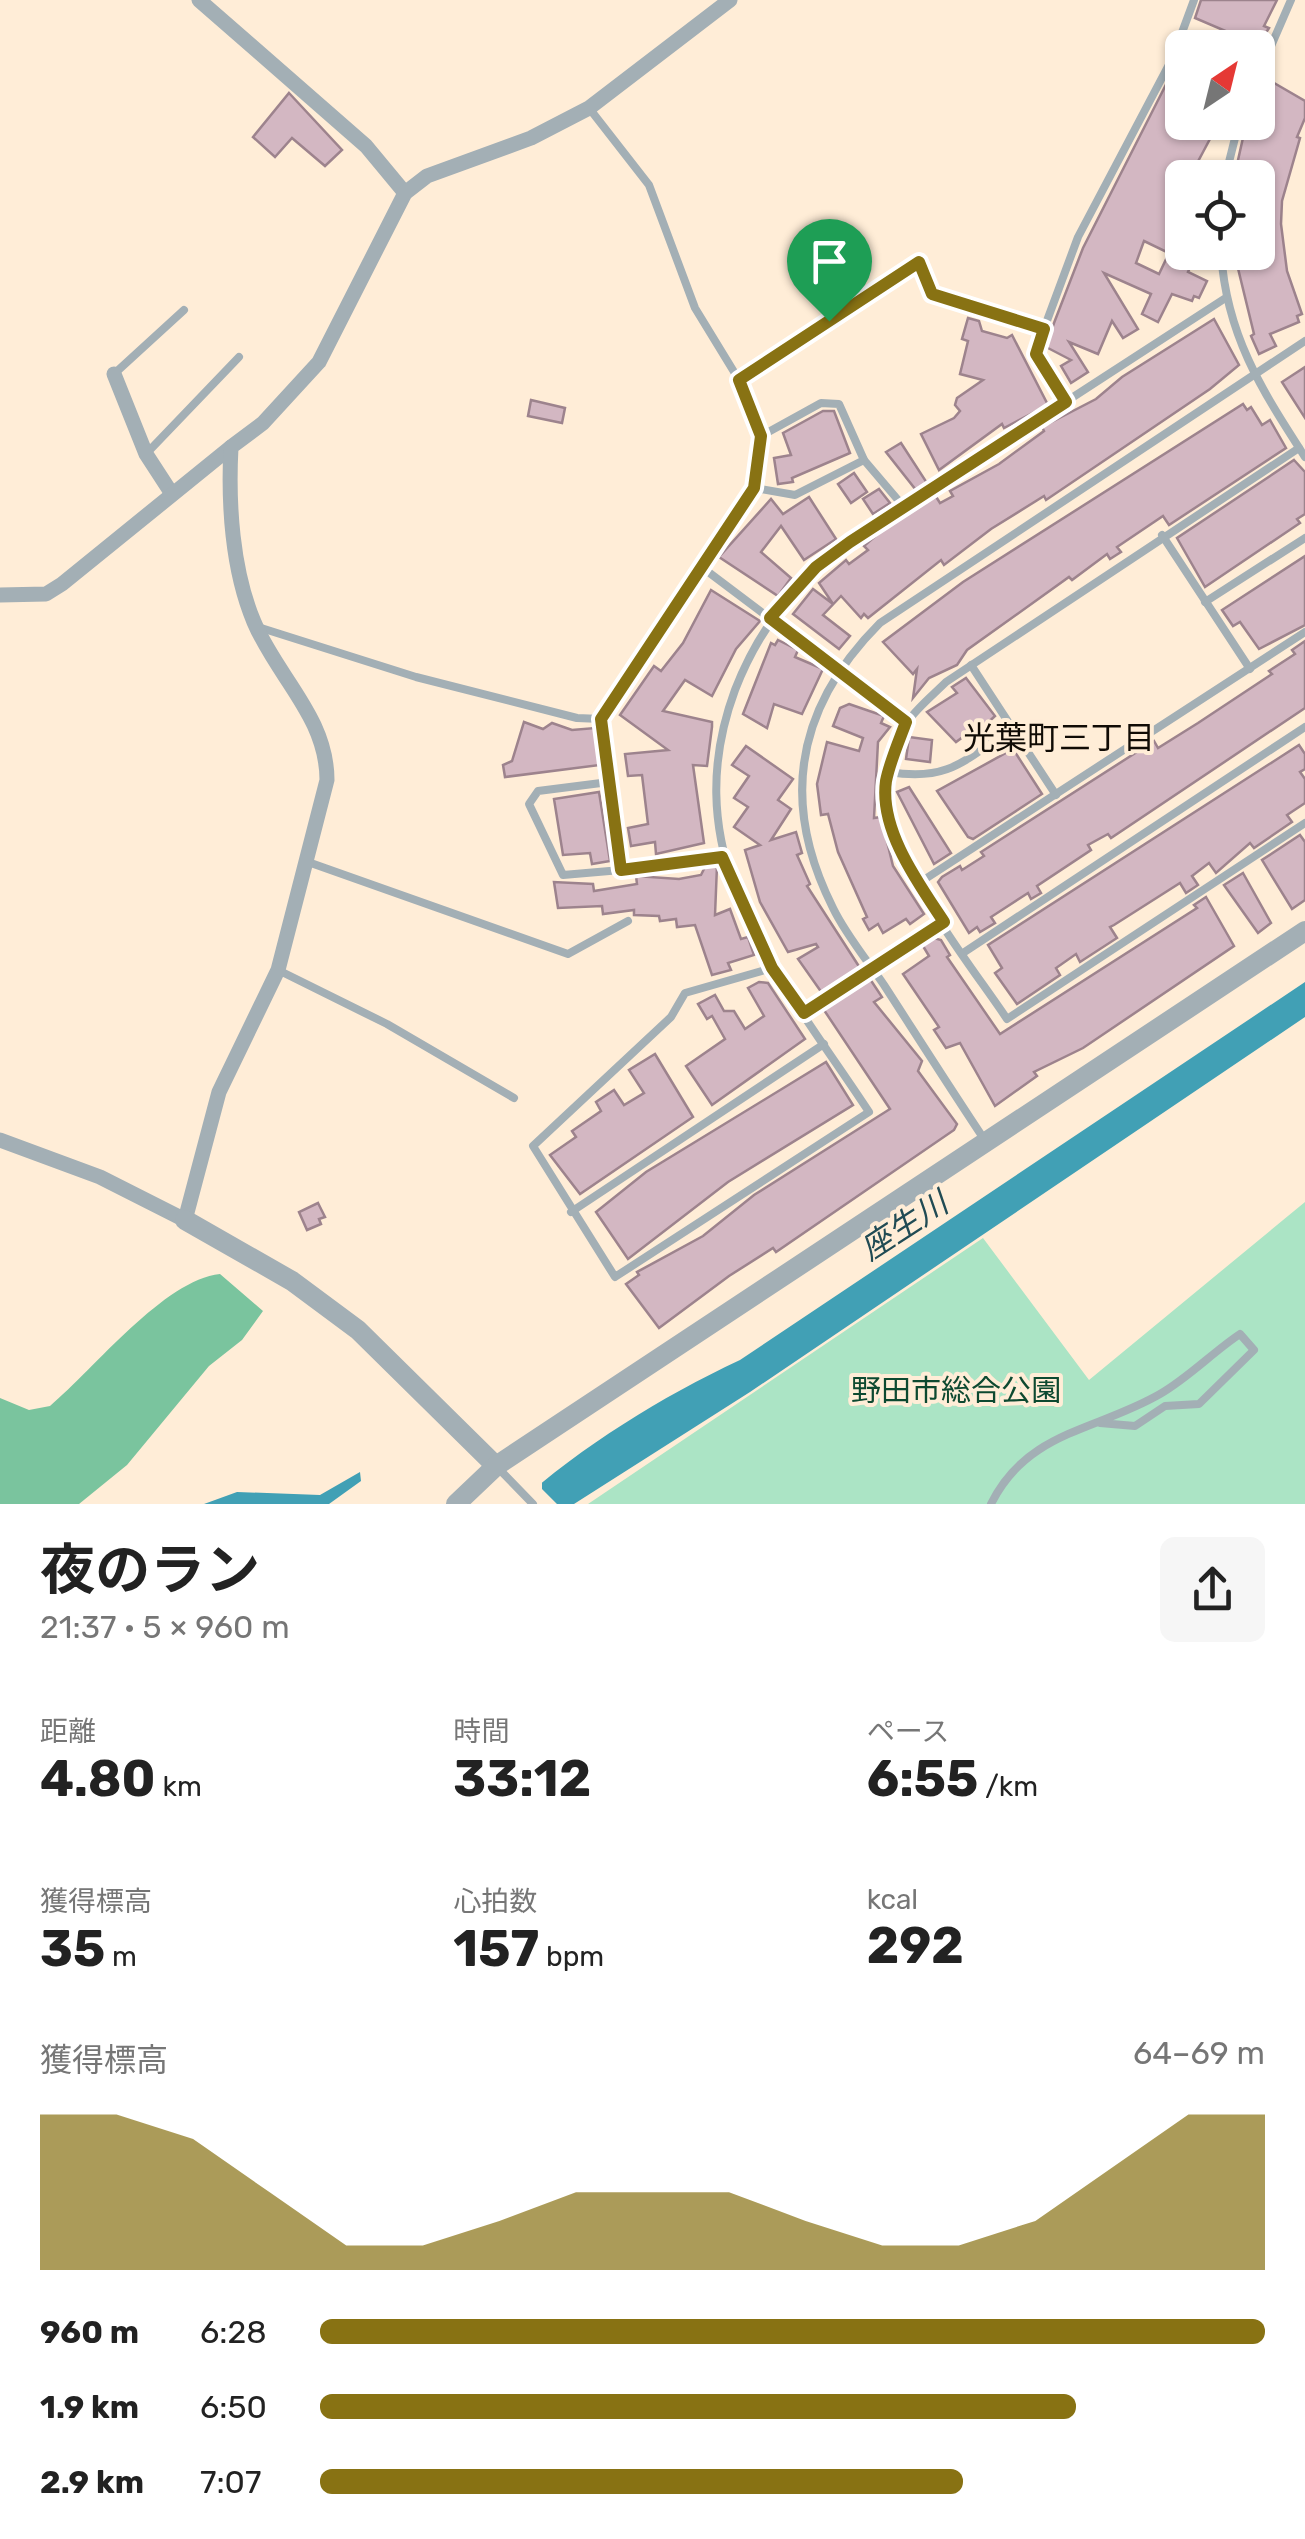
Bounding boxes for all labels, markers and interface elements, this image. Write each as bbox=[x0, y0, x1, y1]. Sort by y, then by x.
north arrow bbox=[1165, 30, 1275, 140]
map controls bbox=[1165, 30, 1275, 270]
button: locate bbox=[1165, 160, 1275, 270]
pin bbox=[787, 219, 872, 322]
icon: arrive bbox=[802, 234, 857, 289]
district label: 光葉町三丁目 bbox=[963, 719, 1155, 757]
water label: 座生川 bbox=[853, 1182, 957, 1268]
park label: 野田市総合公園 bbox=[851, 1373, 1061, 1409]
button: share bbox=[1160, 1537, 1265, 1642]
text: 夜のラン bbox=[40, 1538, 260, 1603]
text: 21:37 · 5 × 960 m bbox=[40, 1608, 290, 1646]
text: 距離 bbox=[40, 1715, 96, 1748]
text: 時間 bbox=[453, 1715, 509, 1748]
text: ペース bbox=[867, 1715, 949, 1748]
text: 4.80 bbox=[40, 1749, 156, 1809]
text: 33:12 bbox=[453, 1749, 591, 1809]
text: 6:55 bbox=[867, 1749, 978, 1809]
text: km bbox=[156, 1770, 202, 1803]
text: /km bbox=[978, 1770, 1038, 1803]
text: kcal bbox=[867, 1883, 918, 1916]
text: 獲得標高 bbox=[40, 1885, 152, 1918]
text: 心拍数 bbox=[453, 1885, 537, 1918]
text: 292 bbox=[867, 1916, 964, 1976]
text: 35 bbox=[40, 1919, 105, 1979]
text: 157 bbox=[453, 1919, 539, 1979]
text: m bbox=[105, 1940, 137, 1973]
text: bpm bbox=[539, 1940, 604, 1973]
text: 64–69 m bbox=[1133, 2034, 1265, 2072]
text: 獲得標高 bbox=[40, 2041, 168, 2079]
text: 960 m bbox=[40, 2313, 139, 2351]
text: 6:28 bbox=[200, 2313, 267, 2351]
text: 1.9 km bbox=[40, 2388, 139, 2426]
text: 6:50 bbox=[200, 2388, 267, 2426]
text: 2.9 km bbox=[40, 2463, 144, 2501]
text: 7:07 bbox=[200, 2463, 261, 2501]

